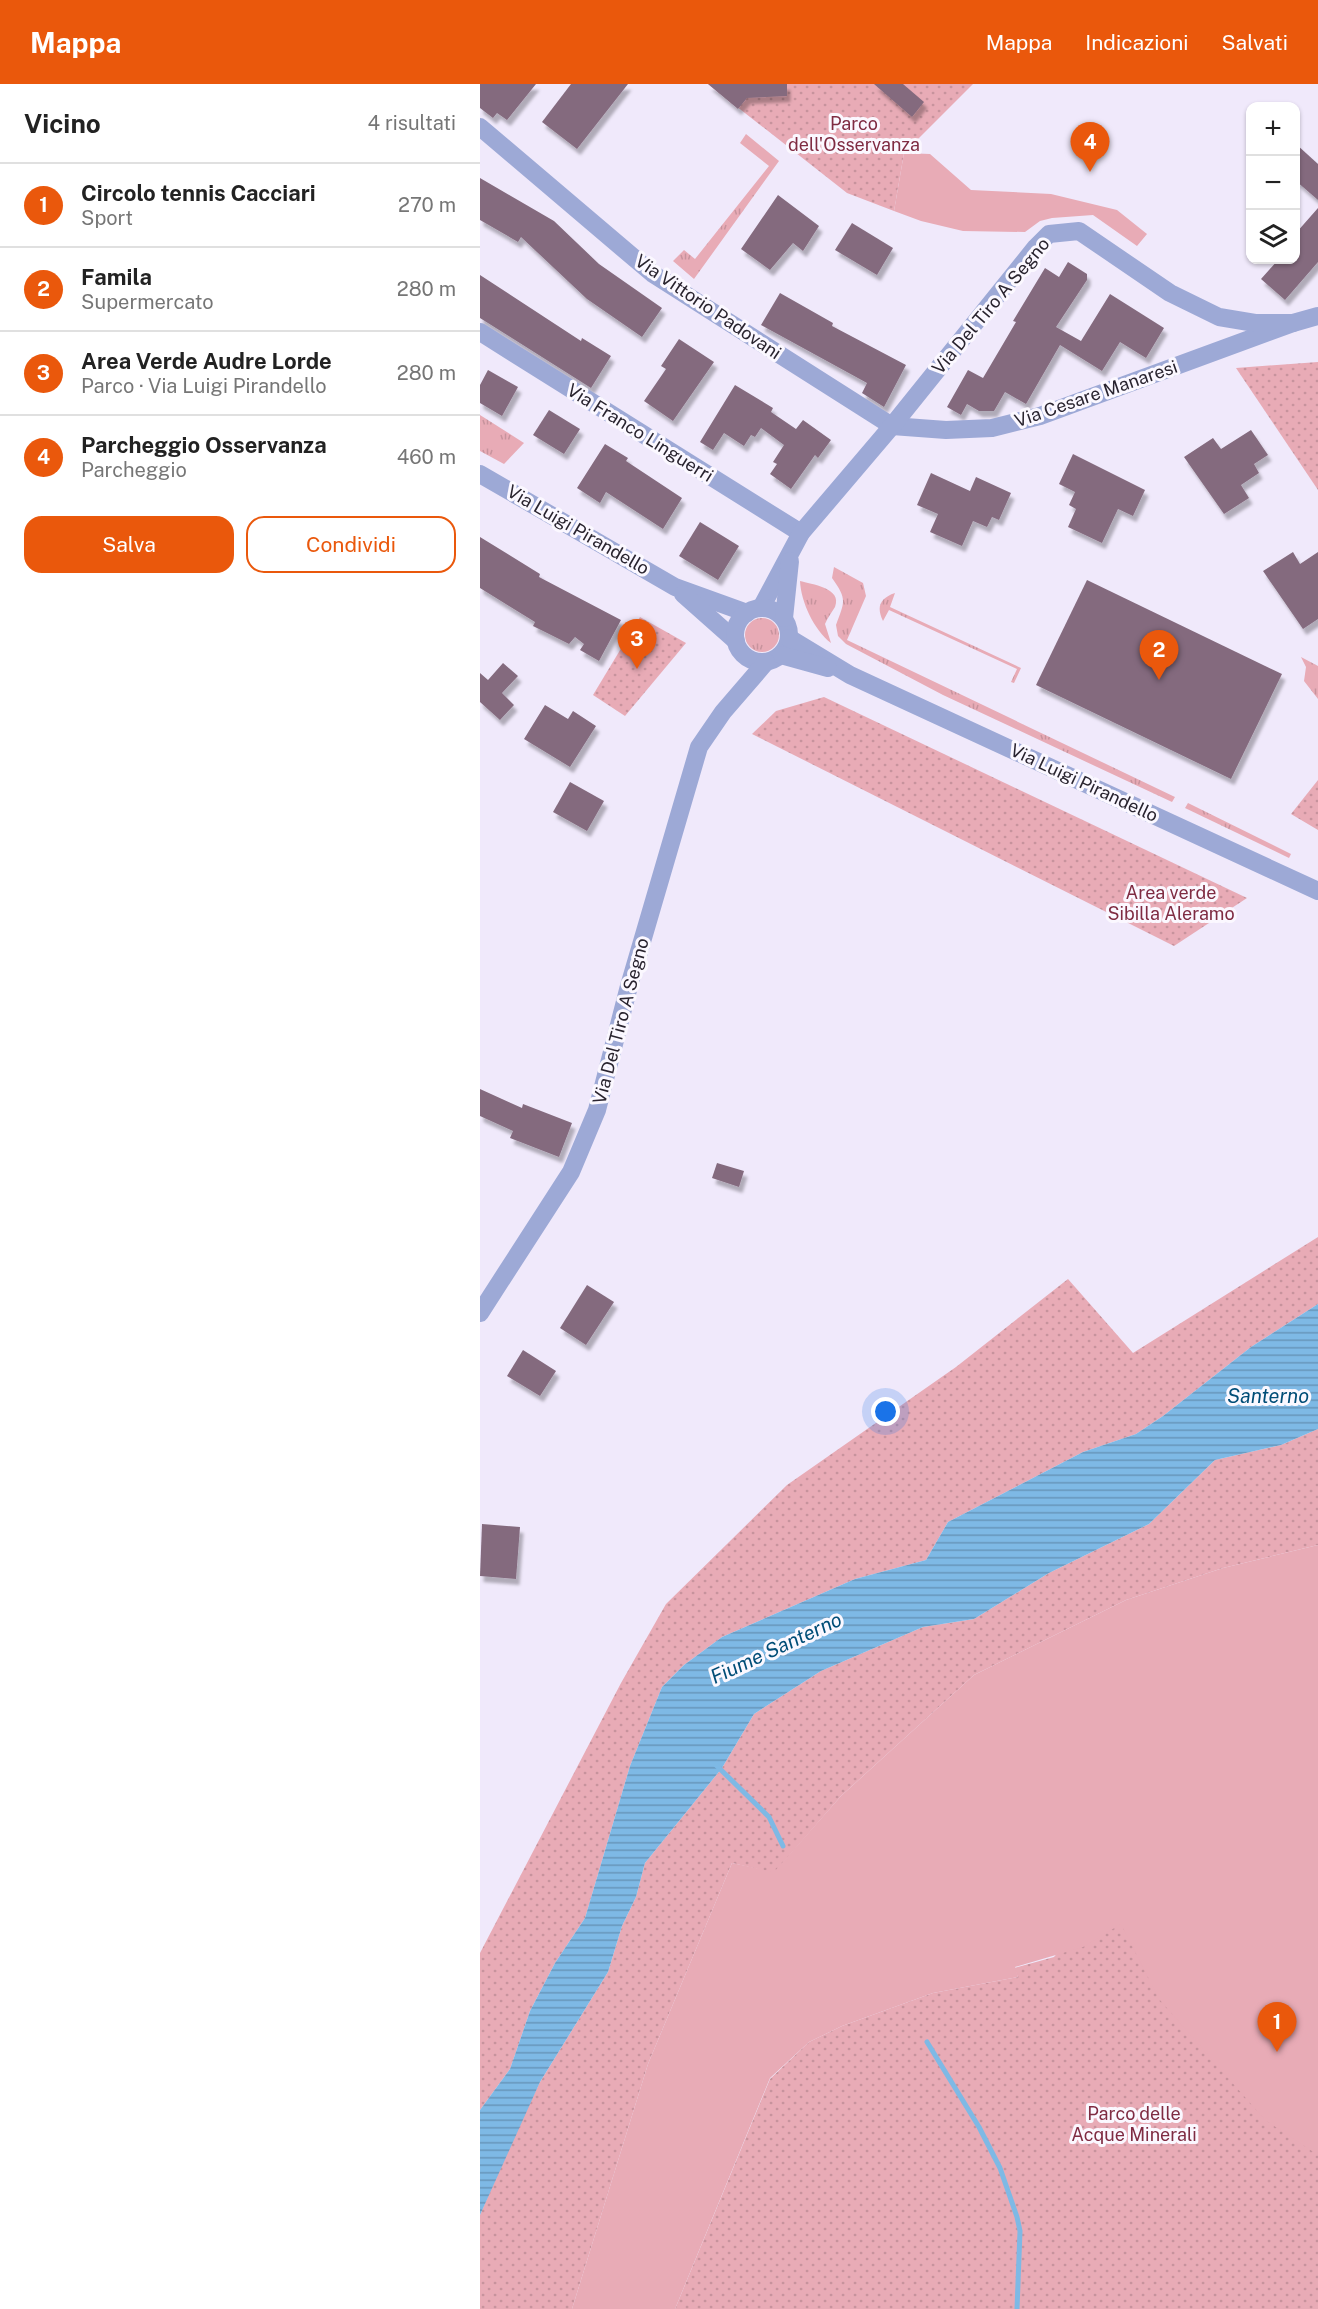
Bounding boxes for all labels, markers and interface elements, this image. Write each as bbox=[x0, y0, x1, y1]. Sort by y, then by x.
text: Mappa bbox=[30, 26, 121, 59]
text: Mappa bbox=[986, 30, 1052, 55]
text: Indicazioni bbox=[1085, 30, 1189, 55]
text: Salvati bbox=[1222, 30, 1288, 55]
map controls bbox=[1246, 102, 1300, 264]
button: + bbox=[1246, 102, 1300, 156]
text: Vicino bbox=[24, 108, 101, 139]
text: 4 risultati bbox=[368, 111, 456, 135]
park label: Parco dell'Osservanza bbox=[788, 113, 920, 155]
pin: 4 bbox=[1070, 122, 1110, 172]
button: − bbox=[1246, 156, 1300, 210]
text: Circolo tennis Cacciari bbox=[81, 180, 316, 206]
text: 1 bbox=[39, 193, 48, 217]
text: 270 m bbox=[398, 193, 456, 217]
text: Sport bbox=[81, 206, 133, 230]
button: layers bbox=[1246, 210, 1300, 264]
street label: Via Del Tiro A Segno bbox=[928, 233, 1054, 378]
street label: Via Vittorio Padovani bbox=[631, 250, 785, 363]
text: Famila bbox=[81, 264, 152, 290]
text: 2 bbox=[37, 277, 50, 301]
text: 280 m bbox=[397, 277, 456, 301]
text: Supermercato bbox=[81, 290, 214, 314]
text: Area Verde Audre Lorde bbox=[81, 348, 332, 374]
street label: Via Cesare Manaresi bbox=[1012, 356, 1180, 431]
text: 3 bbox=[37, 361, 50, 385]
text: 280 m bbox=[397, 361, 456, 385]
text: Parco · Via Luigi Pirandello bbox=[81, 374, 327, 398]
street label: Via Franco Linguerri bbox=[563, 379, 717, 486]
text: Parcheggio Osservanza bbox=[81, 432, 327, 458]
text: 4 bbox=[37, 445, 50, 469]
text: 460 m bbox=[397, 445, 456, 469]
text: Parcheggio bbox=[81, 458, 187, 482]
street label: Via Luigi Pirandello bbox=[503, 480, 653, 579]
button: Salva bbox=[24, 516, 234, 573]
button: Condividi bbox=[246, 516, 456, 573]
pin: 3 bbox=[618, 620, 656, 669]
pin: 2 bbox=[1140, 630, 1178, 680]
street label: Via Luigi Pirandello bbox=[1007, 739, 1161, 826]
park label: Area verde Sibilla Aleramo bbox=[1107, 882, 1235, 924]
street label: Via Del Tiro A Segno bbox=[588, 936, 653, 1106]
water label: Santerno bbox=[1227, 1384, 1309, 1408]
your location bbox=[871, 1397, 900, 1426]
water label: Fiume Santerno bbox=[707, 1607, 846, 1689]
pin: 1 bbox=[1258, 2002, 1296, 2052]
park label: Parco delle Acque Minerali bbox=[1071, 2103, 1197, 2145]

